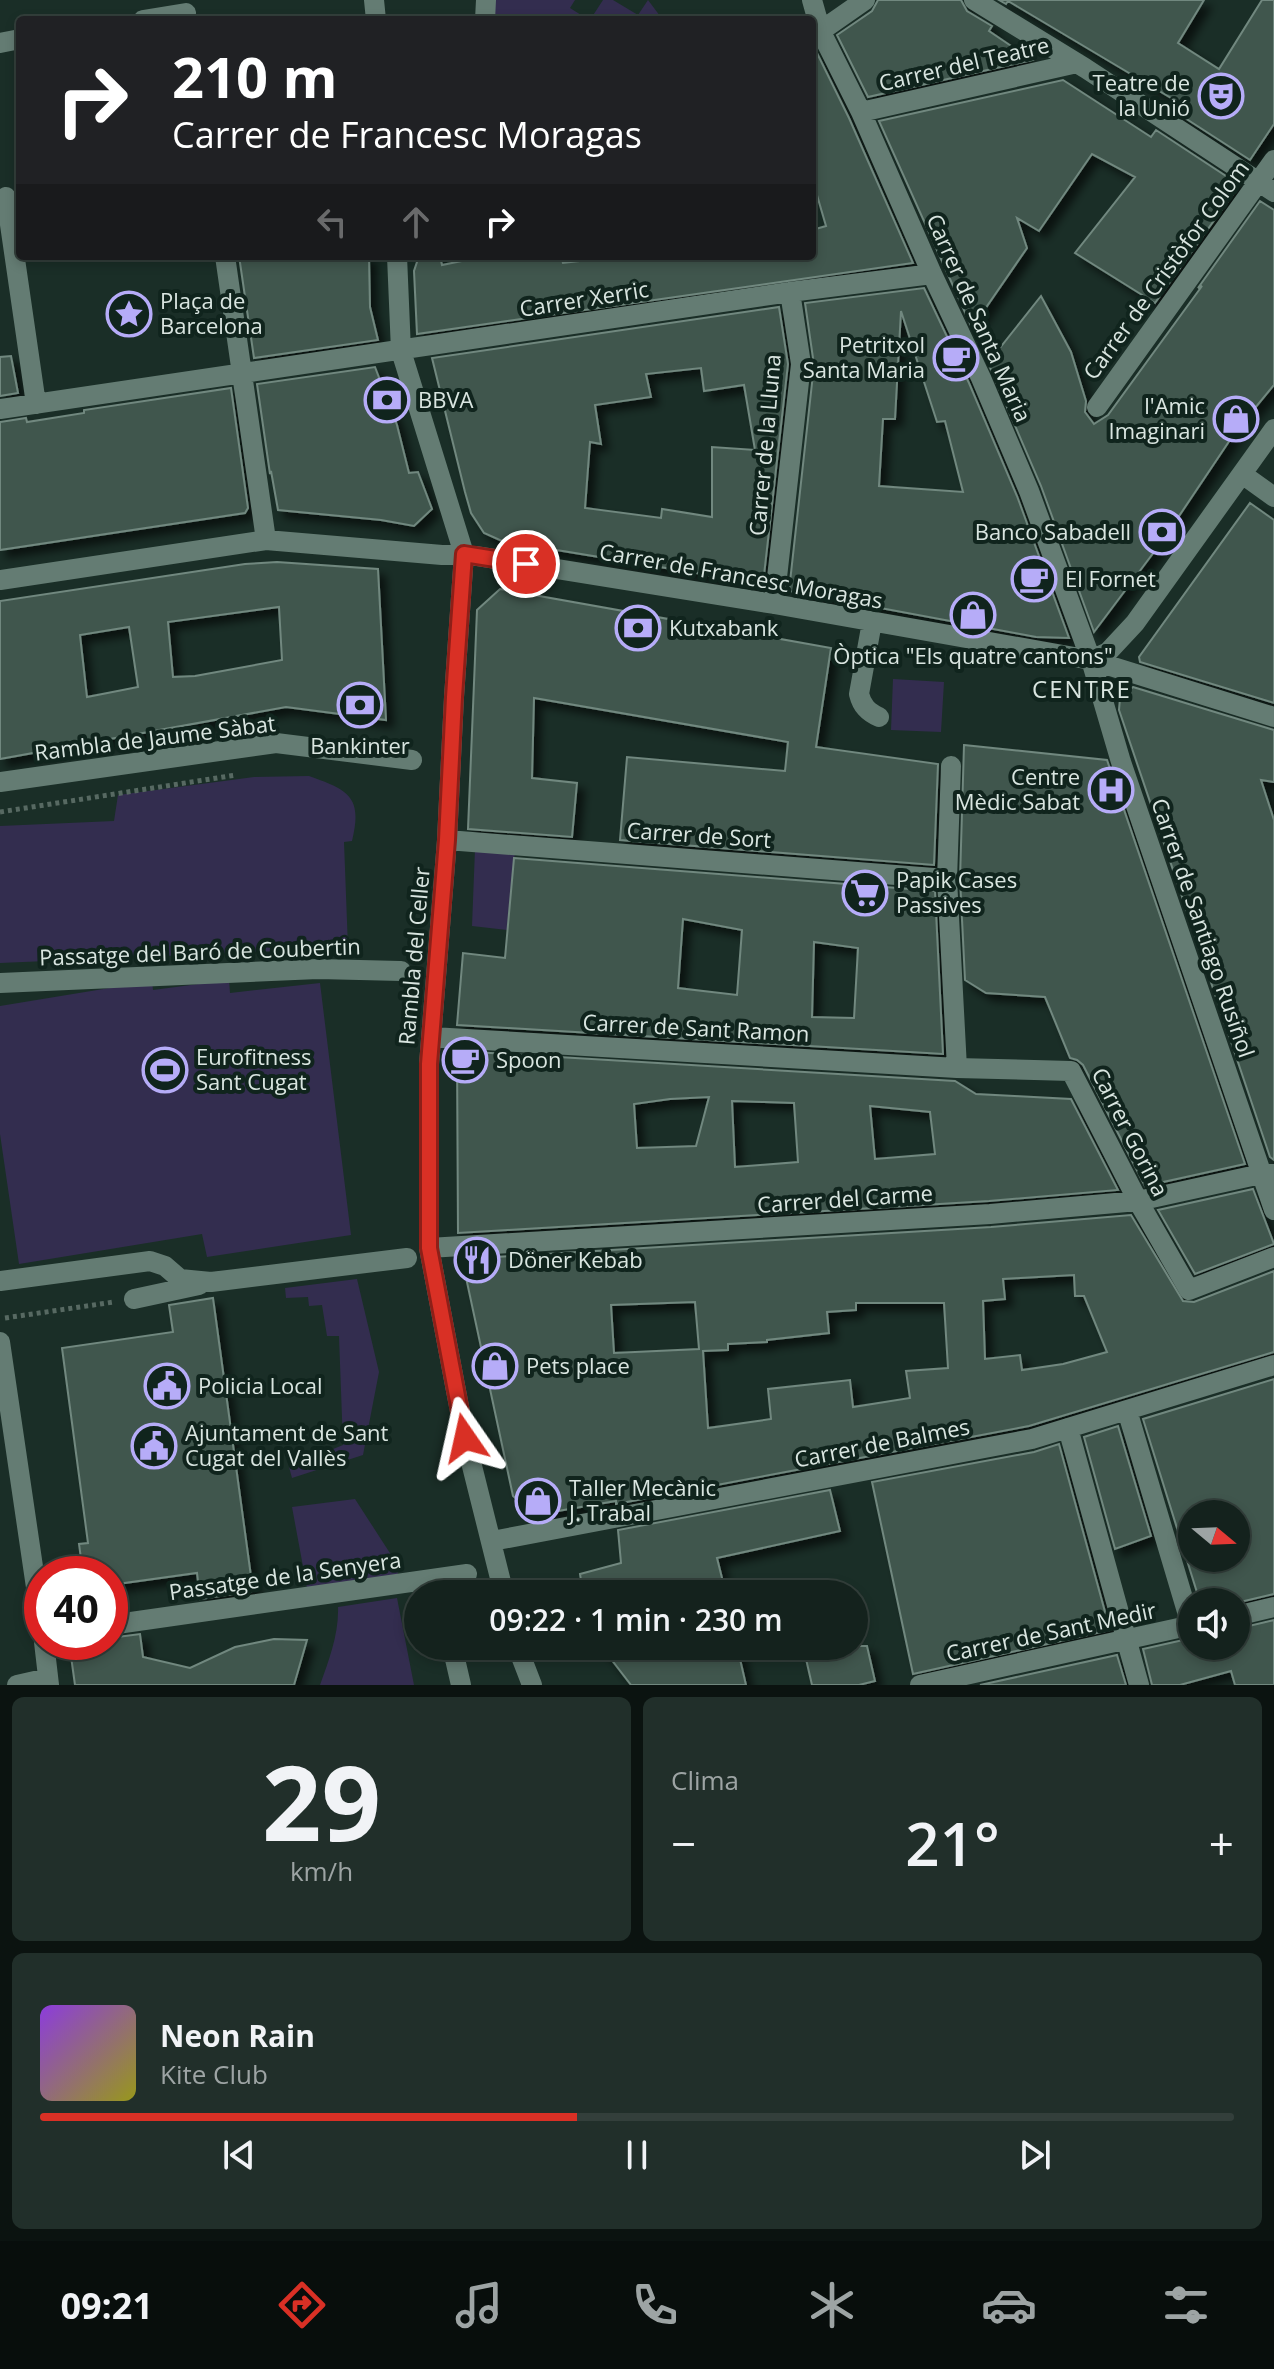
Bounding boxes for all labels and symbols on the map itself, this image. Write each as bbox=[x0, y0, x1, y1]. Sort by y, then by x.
street label: Carrer del Teatre bbox=[876, 29, 1052, 97]
place label: Teatre de la Unió bbox=[1093, 67, 1190, 122]
theatre icon: Teatre de la Unió bbox=[1197, 72, 1245, 120]
street label: Carrer de Cristòfor Colom bbox=[1075, 154, 1255, 385]
street label: Carrer de Santa Maria bbox=[920, 209, 1039, 426]
street label: Carrer Xerric bbox=[517, 273, 651, 323]
place label: Plaça de Barcelona bbox=[160, 285, 263, 340]
place icon: Plaça de Barcelona bbox=[105, 290, 153, 338]
place label: Petritxol Santa Maria bbox=[803, 329, 925, 384]
cafe icon: Petritxol Santa Maria bbox=[932, 334, 980, 382]
street label: Carrer de la Lluna bbox=[741, 353, 787, 537]
bank icon: BBVA bbox=[363, 376, 411, 424]
place label: BBVA bbox=[418, 384, 474, 414]
place label: l'Amic Imaginari bbox=[1109, 390, 1205, 445]
shop icon: l'Amic Imaginari bbox=[1212, 395, 1260, 443]
bank icon: Banco Sabadell bbox=[1138, 508, 1186, 556]
place label: Banco Sabadell bbox=[975, 516, 1131, 546]
pin bbox=[492, 530, 560, 598]
street label: Carrer de Francesc Moragas bbox=[597, 535, 885, 615]
cafe icon: El Fornet bbox=[1010, 555, 1058, 603]
place label: El Fornet bbox=[1065, 563, 1156, 593]
shop icon: Òptica "Els quatre cantons" bbox=[949, 591, 997, 639]
bank icon: Kutxabank bbox=[614, 604, 662, 652]
place label: Kutxabank bbox=[669, 612, 779, 642]
place label: Òptica "Els quatre cantons" bbox=[833, 640, 1113, 670]
district label: CENTRE bbox=[1032, 672, 1132, 705]
bank icon: Bankinter bbox=[336, 681, 384, 729]
street label: Rambla de Jaume Sàbat bbox=[33, 707, 277, 767]
place label: Bankinter bbox=[310, 730, 410, 760]
place label: Centre Mèdic Sabat bbox=[955, 761, 1080, 816]
hospital icon: Centre Mèdic Sabat bbox=[1087, 766, 1135, 814]
street label: Carrer de Santiago Rusiñol bbox=[1145, 794, 1262, 1061]
street label: Carrer de Sort bbox=[626, 814, 772, 854]
place label: Papik Cases Passives bbox=[896, 864, 1017, 919]
street label: Rambla del Celler bbox=[390, 866, 436, 1046]
supermarket icon: Papik Cases Passives bbox=[841, 869, 889, 917]
street label: Passatge del Baró de Coubertin bbox=[39, 930, 361, 972]
street label: Carrer de Sant Ramon bbox=[582, 1006, 810, 1048]
cafe icon: Spoon bbox=[441, 1036, 489, 1084]
place label: Eurofitness Sant Cugat bbox=[196, 1041, 312, 1096]
place label: Spoon bbox=[496, 1044, 561, 1074]
sports icon: Eurofitness Sant Cugat bbox=[141, 1046, 189, 1094]
street label: Carrer Gorina bbox=[1086, 1062, 1176, 1201]
street label: Carrer del Carme bbox=[756, 1177, 934, 1219]
restaurant icon: Döner Kebab bbox=[453, 1236, 501, 1284]
place label: Döner Kebab bbox=[508, 1244, 643, 1274]
shop icon: Pets place bbox=[471, 1342, 519, 1390]
place label: Pets place bbox=[526, 1350, 630, 1380]
public building icon: Policia Local bbox=[143, 1362, 191, 1410]
place label: Policia Local bbox=[198, 1370, 323, 1400]
position arrow bbox=[423, 1396, 507, 1480]
street label: Carrer de Balmes bbox=[792, 1410, 972, 1474]
place label: Ajuntament de Sant Cugat del Vallès bbox=[185, 1417, 389, 1472]
public building icon: Ajuntament de Sant Cugat del Vallès bbox=[130, 1422, 178, 1470]
place label: Taller Mecànic J. Trabal bbox=[567, 1472, 716, 1527]
shop icon: Taller Mecànic J. Trabal bbox=[514, 1477, 562, 1525]
north arrow bbox=[1178, 1500, 1250, 1572]
street label: Passatge de la Senyera bbox=[167, 1544, 403, 1606]
speed limit sign: 40 bbox=[24, 1556, 128, 1660]
street label: Carrer de Sant Medir bbox=[943, 1594, 1159, 1668]

